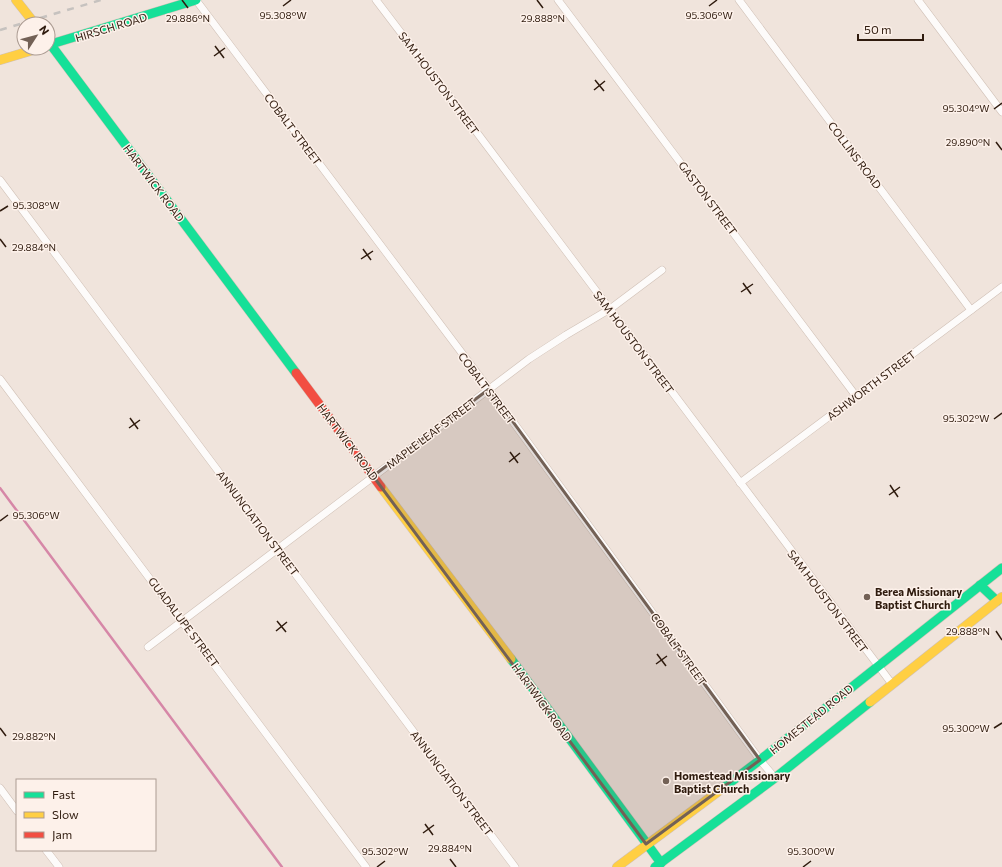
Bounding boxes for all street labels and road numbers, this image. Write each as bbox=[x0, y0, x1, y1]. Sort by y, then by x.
street label: HIRSCH ROAD bbox=[73, 10, 149, 44]
street label: SAM HOUSTON STREET bbox=[396, 29, 482, 137]
street label: COBALT STREET bbox=[262, 91, 324, 167]
street label: COLLINS ROAD bbox=[826, 119, 884, 191]
street label: HARTWICK ROAD bbox=[121, 142, 187, 224]
street label: GASTON STREET bbox=[676, 159, 740, 237]
street label: SAM HOUSTON STREET bbox=[591, 288, 677, 396]
street label: ASHWORTH STREET bbox=[824, 347, 918, 423]
street label: COBALT STREET bbox=[456, 350, 518, 426]
street label: MAPLE LEAF STREET bbox=[383, 395, 479, 471]
street label: HARTWICK ROAD bbox=[315, 401, 381, 483]
street label: ANNUNCIATION STREET bbox=[214, 468, 302, 578]
street label: SAM HOUSTON STREET bbox=[785, 547, 871, 655]
street label: GUADALUPE STREET bbox=[146, 574, 222, 670]
street label: COBALT STREET bbox=[648, 610, 710, 688]
street label: HARTWICK ROAD bbox=[509, 661, 575, 743]
street label: HOMESTEAD ROAD bbox=[767, 681, 855, 757]
street label: ANNUNCIATION STREET bbox=[408, 728, 496, 838]

